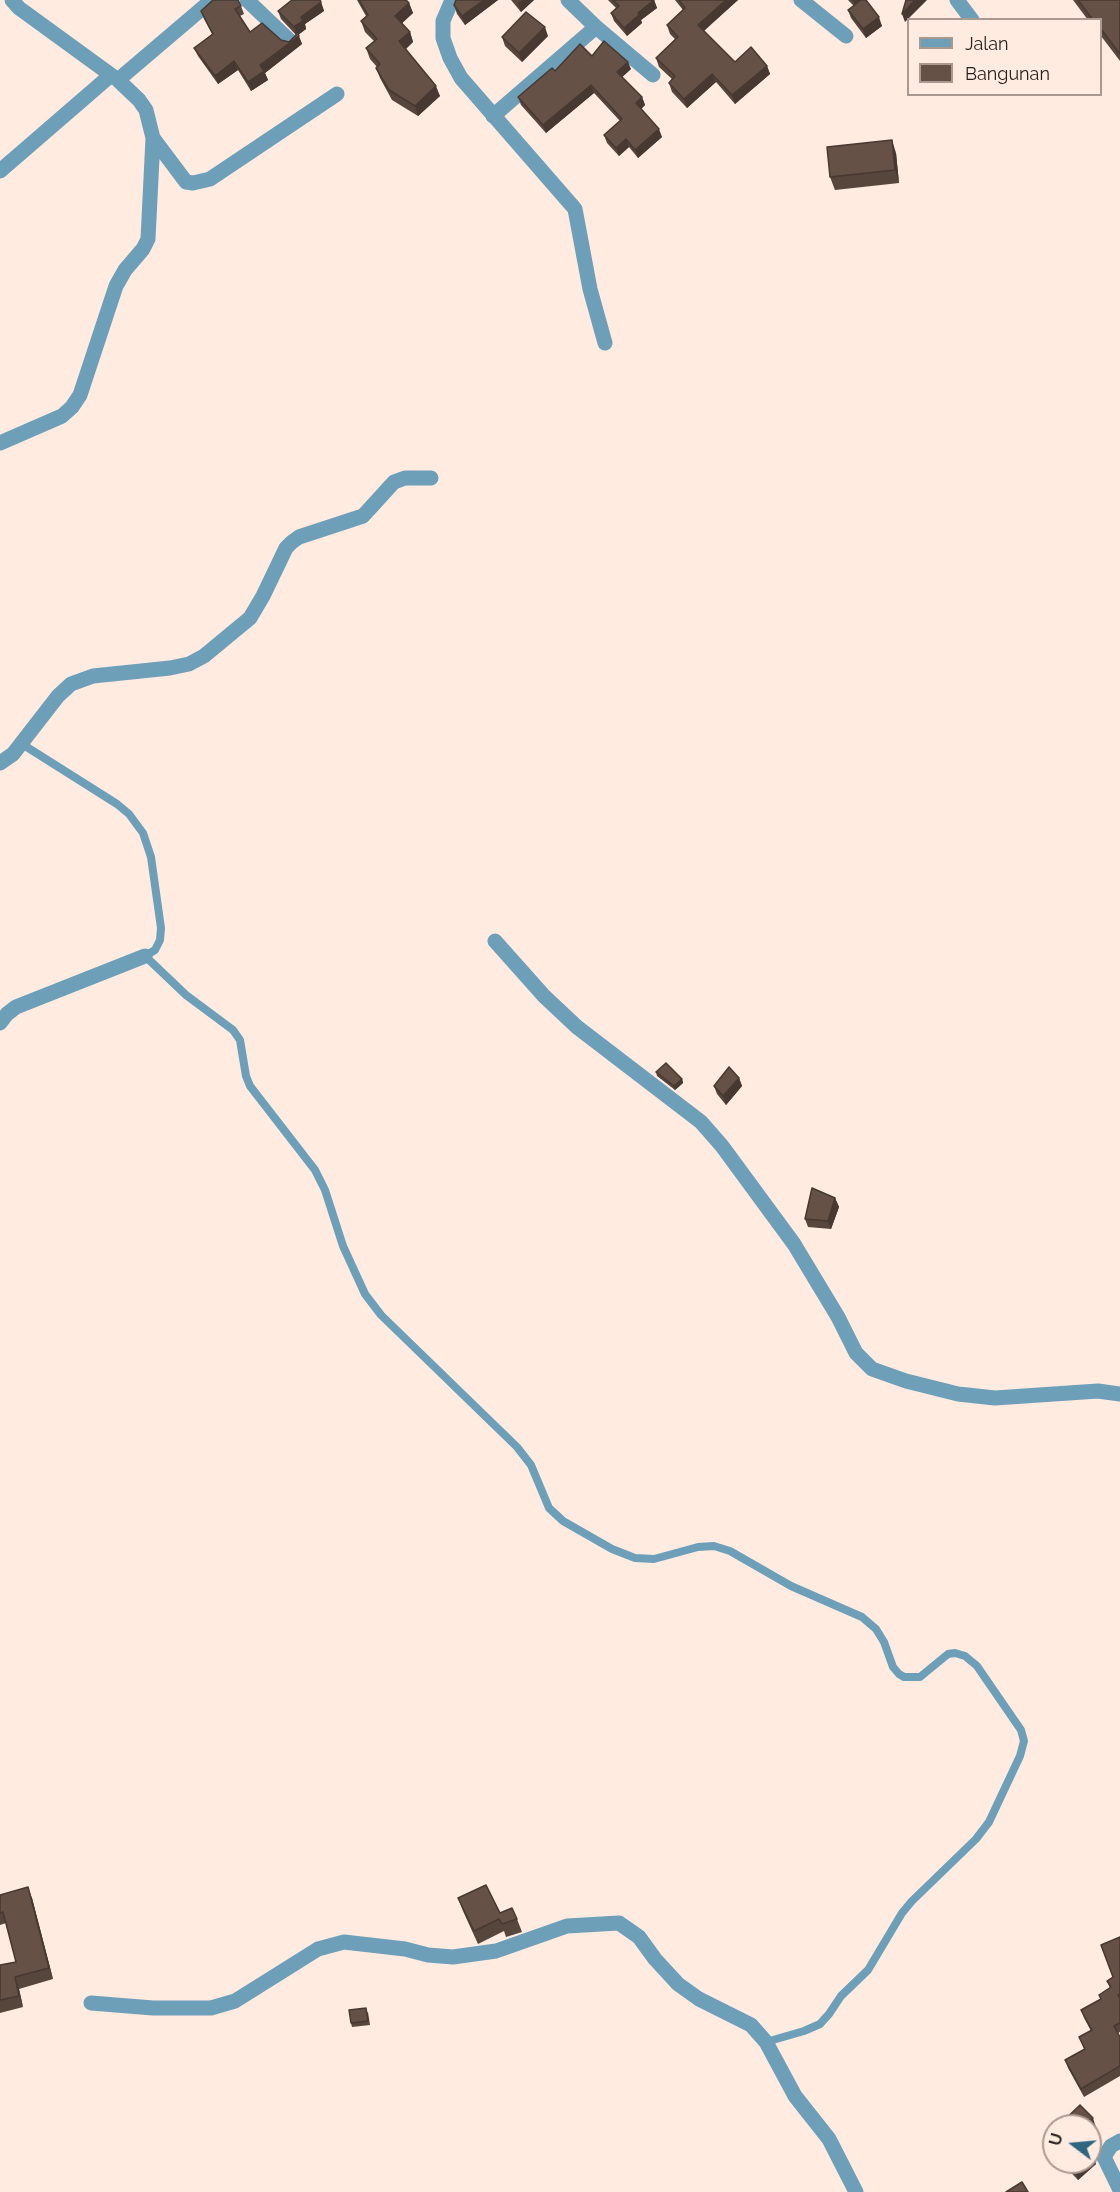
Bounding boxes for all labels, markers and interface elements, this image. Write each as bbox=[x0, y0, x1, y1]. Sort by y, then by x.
legend bbox=[907, 18, 1102, 96]
text: Jalan bbox=[965, 33, 1009, 54]
text: Bangunan bbox=[965, 63, 1050, 84]
north arrow bbox=[1042, 2114, 1102, 2174]
text: U bbox=[1045, 2131, 1067, 2148]

